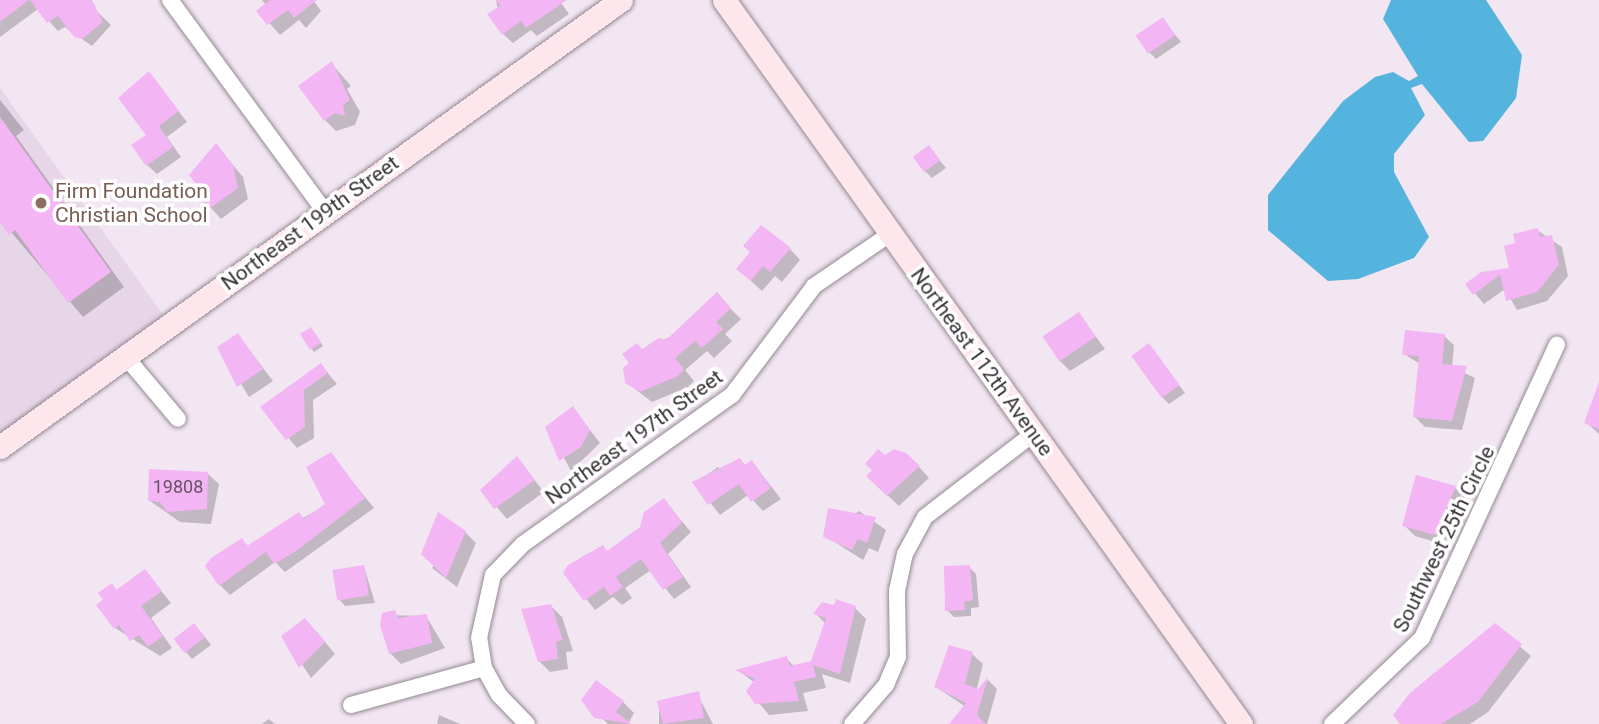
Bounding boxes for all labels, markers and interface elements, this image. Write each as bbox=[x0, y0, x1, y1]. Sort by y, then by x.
street label: Northeast 199th Street bbox=[216, 150, 404, 296]
place label: Firm Foundation Christian School bbox=[55, 178, 208, 228]
marker: Firm Foundation Christian School bbox=[33, 195, 49, 211]
street label: Northeast 112th Avenue bbox=[905, 263, 1059, 461]
street label: Northeast 197th Street bbox=[540, 364, 728, 510]
street label: Southwest 25th Circle bbox=[1388, 442, 1500, 636]
house number: 19808 bbox=[153, 476, 203, 498]

